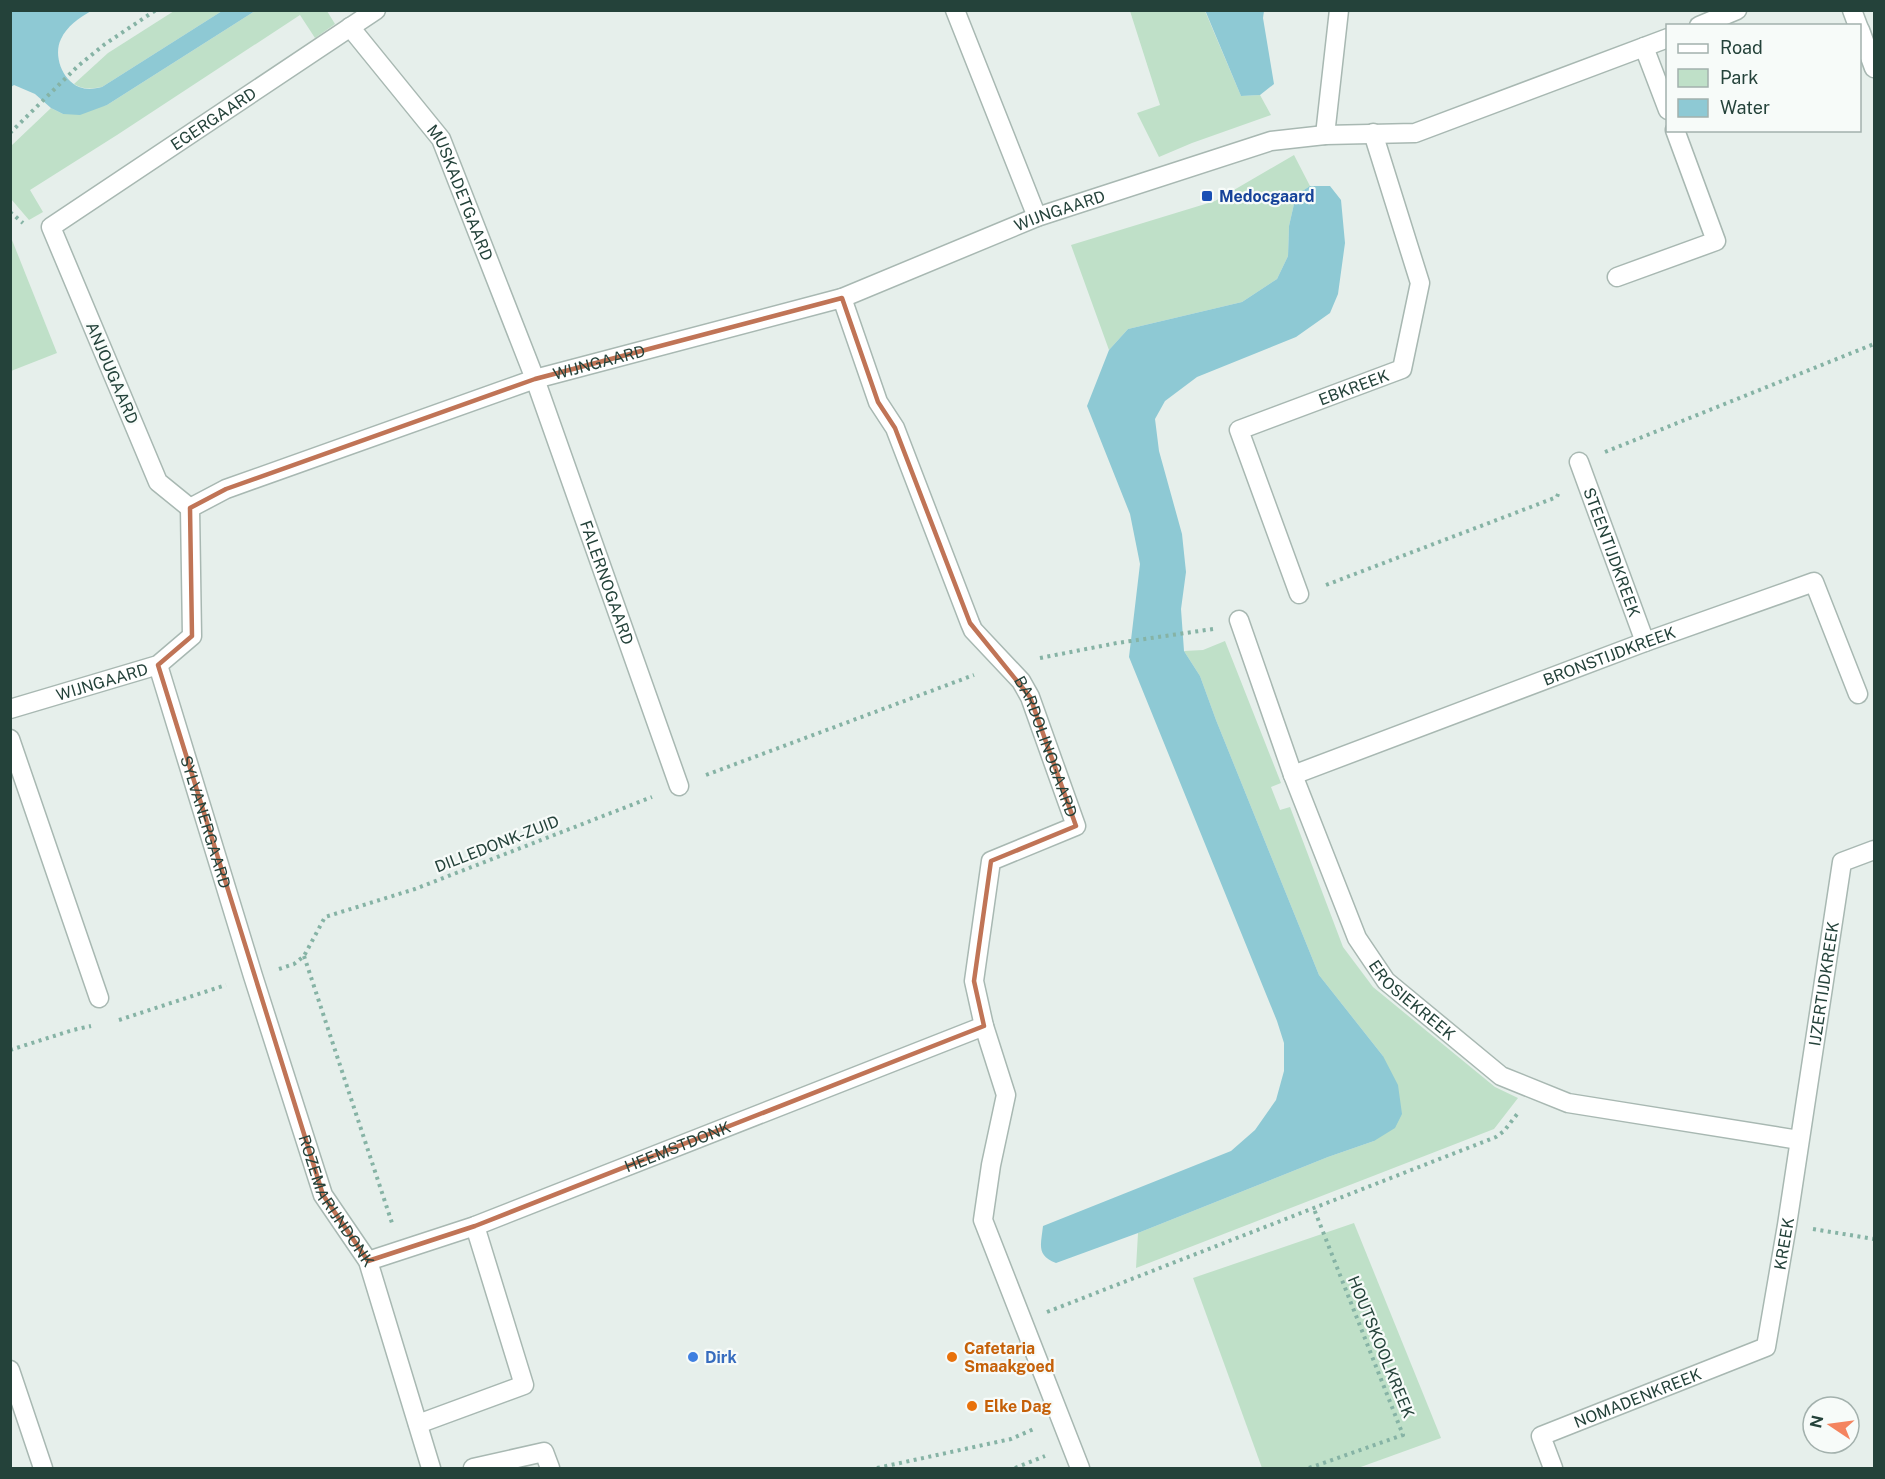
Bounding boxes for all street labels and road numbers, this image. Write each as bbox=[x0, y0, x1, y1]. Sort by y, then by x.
street label: EGERGAARD bbox=[167, 83, 260, 154]
street label: MUSKADETGAARD bbox=[423, 120, 497, 263]
street label: WIJNGAARD bbox=[1011, 186, 1107, 235]
street label: ANJOUGAARD bbox=[82, 319, 142, 427]
street label: WIJNGAARD bbox=[551, 341, 647, 383]
street label: EBKREEK bbox=[1316, 365, 1392, 409]
street label: STEENTIJDKREEK bbox=[1580, 485, 1644, 619]
street label: FALERNOGAARD bbox=[576, 518, 638, 647]
street label: BRONSTIJDKREEK bbox=[1540, 622, 1678, 689]
street label: WIJNGAARD bbox=[54, 659, 150, 704]
street label: BARDOLINOGAARD bbox=[1010, 672, 1082, 820]
street label: SYLVANERGAARD bbox=[177, 753, 235, 891]
street label: DILLEDONK-ZUID bbox=[432, 812, 562, 876]
street label: IJZERTIJDKREEK bbox=[1805, 920, 1842, 1047]
street label: EROSIEKREEK bbox=[1365, 956, 1459, 1044]
street label: HEEMSTDONK bbox=[622, 1117, 733, 1176]
street label: ROZEMARIJNDONK bbox=[295, 1132, 379, 1270]
street label: KREEK bbox=[1770, 1216, 1798, 1271]
street label: HOUTSKOOLKREEK bbox=[1344, 1273, 1418, 1421]
street label: NOMADENKREEK bbox=[1571, 1364, 1704, 1432]

